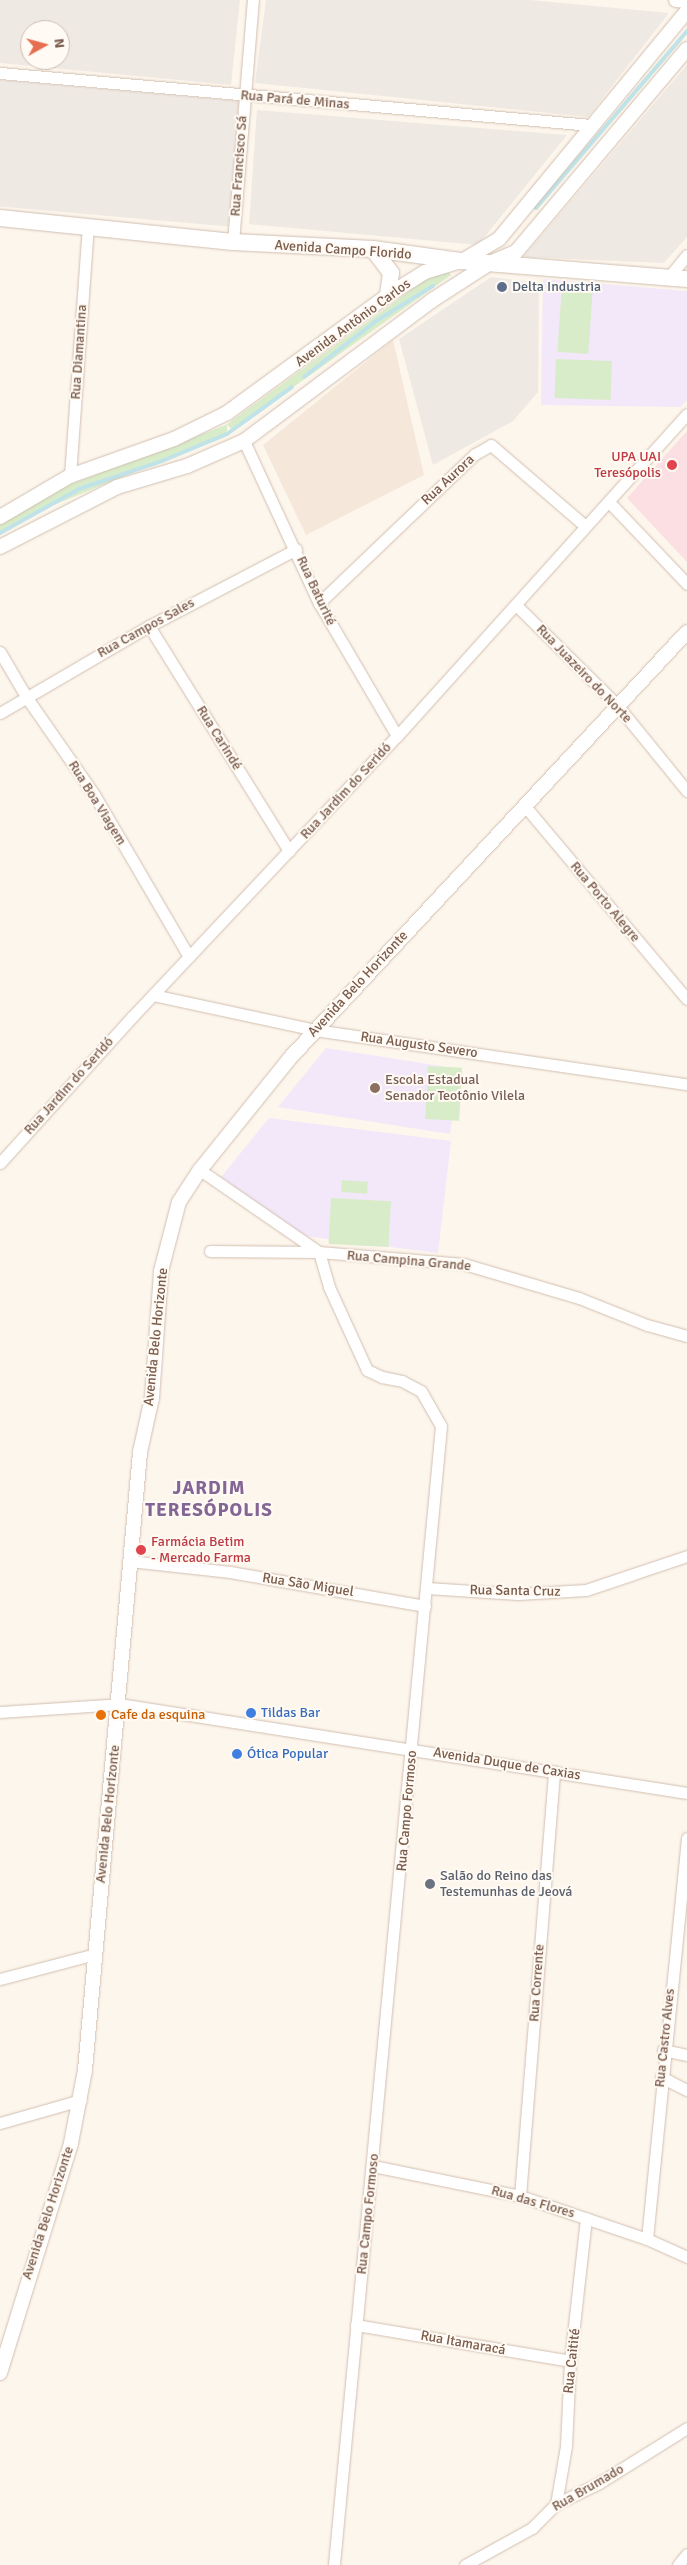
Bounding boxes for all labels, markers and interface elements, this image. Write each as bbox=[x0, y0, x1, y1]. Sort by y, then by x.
north arrow bbox=[20, 20, 70, 70]
text: N bbox=[50, 37, 68, 49]
street label: Rua Pará de Minas bbox=[240, 87, 350, 113]
street label: Rua Francisco Sá bbox=[227, 115, 251, 217]
street label: Avenida Campo Florido bbox=[274, 237, 412, 263]
street label: Avenida Antônio Carlos bbox=[292, 275, 414, 371]
place label: Delta Industria bbox=[512, 279, 601, 295]
marker: Delta Industria bbox=[496, 281, 508, 293]
street label: Rua Diamantina bbox=[67, 304, 91, 400]
place label: UPA UAI Teresópolis bbox=[594, 449, 661, 482]
street label: Rua Aurora bbox=[418, 451, 478, 509]
marker: UPA UAI Teresópolis bbox=[665, 458, 679, 472]
street label: Rua Baturité bbox=[293, 554, 339, 628]
street label: Rua Campos Sales bbox=[95, 594, 197, 662]
street label: Rua Juazeiro do Norte bbox=[533, 621, 635, 727]
street label: Rua Carindé bbox=[193, 703, 245, 773]
street label: Rua Jardim do Seridó bbox=[297, 739, 395, 843]
street label: Rua Boa Viagem bbox=[64, 758, 130, 848]
street label: Rua Porto Alegre bbox=[566, 858, 644, 946]
street label: Avenida Belo Horizonte bbox=[304, 927, 412, 1041]
street label: Rua Augusto Severo bbox=[359, 1028, 479, 1062]
street label: Rua Jardim do Seridó bbox=[21, 1034, 117, 1138]
place label: Escola Estadual Senador Teotônio Vilela bbox=[385, 1072, 525, 1104]
marker: Escola Estadual Senador Teotônio Vilela bbox=[369, 1082, 381, 1094]
street label: Rua Campina Grande bbox=[346, 1247, 472, 1275]
street label: Avenida Belo Horizonte bbox=[140, 1267, 172, 1407]
district label: JARDIM TERESÓPOLIS bbox=[144, 1478, 274, 1522]
place label: Farmácia Betim - Mercado Farma bbox=[151, 1534, 251, 1566]
marker: Farmácia Betim - Mercado Farma bbox=[135, 1544, 147, 1556]
street label: Rua São Miguel bbox=[261, 1569, 355, 1601]
street label: Rua Santa Cruz bbox=[469, 1582, 561, 1600]
place label: Tildas Bar bbox=[261, 1705, 320, 1721]
place label: Cafe da esquina bbox=[111, 1707, 205, 1723]
marker: Tildas Bar bbox=[245, 1707, 257, 1719]
marker: Cafe da esquina bbox=[95, 1709, 107, 1721]
street label: Avenida Belo Horizonte bbox=[92, 1744, 124, 1884]
street label: Avenida Duque de Caxias bbox=[432, 1744, 582, 1784]
place label: Ótica Popular bbox=[247, 1746, 328, 1762]
marker: Ótica Popular bbox=[231, 1748, 243, 1760]
street label: Rua Campo Formoso bbox=[393, 1750, 421, 1872]
place label: Salão do Reino das Testemunhas de Jeová bbox=[440, 1868, 572, 1900]
marker: Salão do Reino das Testemunhas de Jeová bbox=[424, 1878, 436, 1890]
street label: Rua Corrente bbox=[526, 1943, 548, 2023]
street label: Rua Castro Alves bbox=[651, 1988, 679, 2088]
street label: Avenida Belo Horizonte bbox=[19, 2144, 77, 2282]
street label: Rua Campo Formoso bbox=[353, 2153, 383, 2275]
street label: Rua das Flores bbox=[489, 2182, 577, 2222]
street label: Rua Itamaracá bbox=[419, 2327, 507, 2359]
street label: Rua Caitité bbox=[560, 2327, 584, 2395]
street label: Rua Brumado bbox=[549, 2461, 627, 2515]

